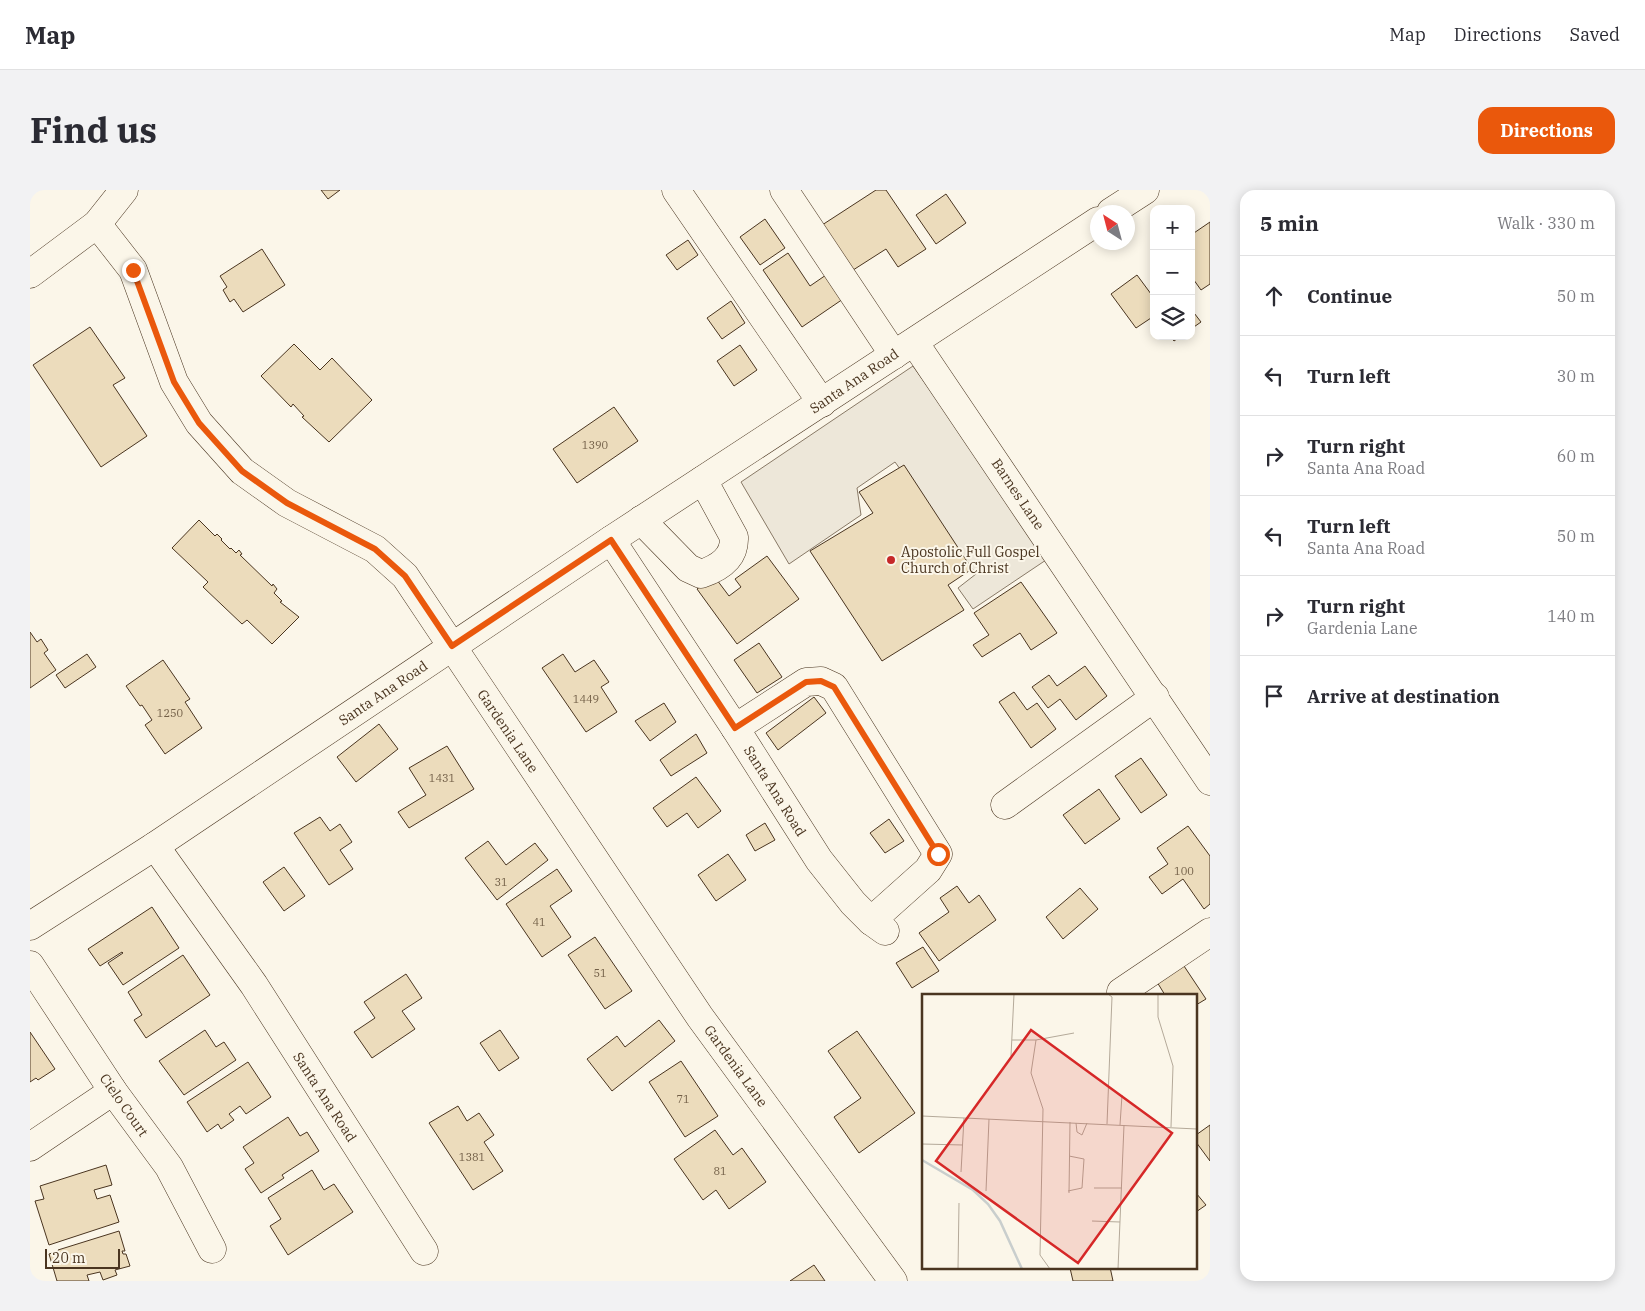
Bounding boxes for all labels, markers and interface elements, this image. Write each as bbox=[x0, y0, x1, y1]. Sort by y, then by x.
text: Map bbox=[25, 19, 75, 51]
text: Map bbox=[1389, 23, 1426, 46]
text: Directions bbox=[1454, 23, 1542, 46]
text: Saved bbox=[1570, 23, 1620, 46]
text: Find us bbox=[30, 107, 157, 153]
button: Directions bbox=[1478, 107, 1615, 154]
north arrow bbox=[1090, 205, 1135, 250]
map controls bbox=[1150, 205, 1195, 340]
button: + bbox=[1150, 205, 1195, 250]
text: 5 min bbox=[1260, 209, 1319, 237]
text: Walk · 330 m bbox=[1497, 213, 1595, 233]
button: − bbox=[1150, 250, 1195, 295]
route end bbox=[122, 259, 145, 282]
icon: ahead bbox=[1260, 282, 1288, 310]
text: Continue bbox=[1307, 284, 1392, 308]
text: 50 m bbox=[1557, 286, 1595, 306]
button: layers bbox=[1150, 295, 1195, 340]
street label: Santa Ana Road bbox=[806, 344, 902, 417]
icon: left bbox=[1260, 362, 1288, 390]
text: Turn left bbox=[1307, 364, 1390, 388]
text: 30 m bbox=[1557, 366, 1595, 386]
text: Turn right bbox=[1307, 434, 1405, 458]
house number: 1390 bbox=[582, 438, 609, 452]
icon: right bbox=[1260, 442, 1288, 470]
text: 60 m bbox=[1557, 446, 1595, 466]
street label: Barnes Lane bbox=[988, 455, 1048, 533]
text: Santa Ana Road bbox=[1307, 458, 1425, 478]
text: Turn left bbox=[1307, 514, 1390, 538]
icon: left bbox=[1260, 522, 1288, 550]
text: 50 m bbox=[1557, 526, 1595, 546]
text: Santa Ana Road bbox=[1307, 538, 1425, 558]
place label: Apostolic Full Gospel Church of Christ bbox=[901, 543, 1040, 577]
marker: Apostolic Full Gospel Church of Christ bbox=[885, 554, 897, 566]
text: Turn right bbox=[1307, 594, 1405, 618]
icon: right bbox=[1260, 602, 1288, 630]
text: 140 m bbox=[1547, 606, 1595, 626]
text: Gardenia Lane bbox=[1307, 618, 1418, 638]
street label: Santa Ana Road bbox=[335, 656, 431, 729]
icon: arrive bbox=[1260, 682, 1288, 710]
text: Arrive at destination bbox=[1307, 684, 1500, 708]
street label: Gardenia Lane bbox=[473, 686, 543, 776]
house number: 1449 bbox=[573, 692, 599, 706]
house number: 1250 bbox=[157, 706, 184, 720]
street label: Santa Ana Road bbox=[740, 742, 810, 840]
house number: 1431 bbox=[429, 771, 455, 785]
route start bbox=[927, 843, 950, 866]
house number: 100 bbox=[1174, 864, 1194, 878]
house number: 31 bbox=[494, 875, 508, 889]
house number: 41 bbox=[532, 915, 546, 929]
house number: 51 bbox=[593, 966, 607, 980]
inset map bbox=[922, 994, 1198, 1268]
street label: Gardenia Lane bbox=[700, 1022, 772, 1110]
street label: Santa Ana Road bbox=[289, 1049, 361, 1146]
street label: Cielo Court bbox=[96, 1070, 152, 1140]
house number: 71 bbox=[676, 1092, 690, 1106]
house number: 1381 bbox=[459, 1150, 485, 1164]
house number: 81 bbox=[713, 1164, 727, 1178]
scale bar bbox=[45, 1246, 120, 1269]
text: 20 m bbox=[52, 1249, 85, 1267]

